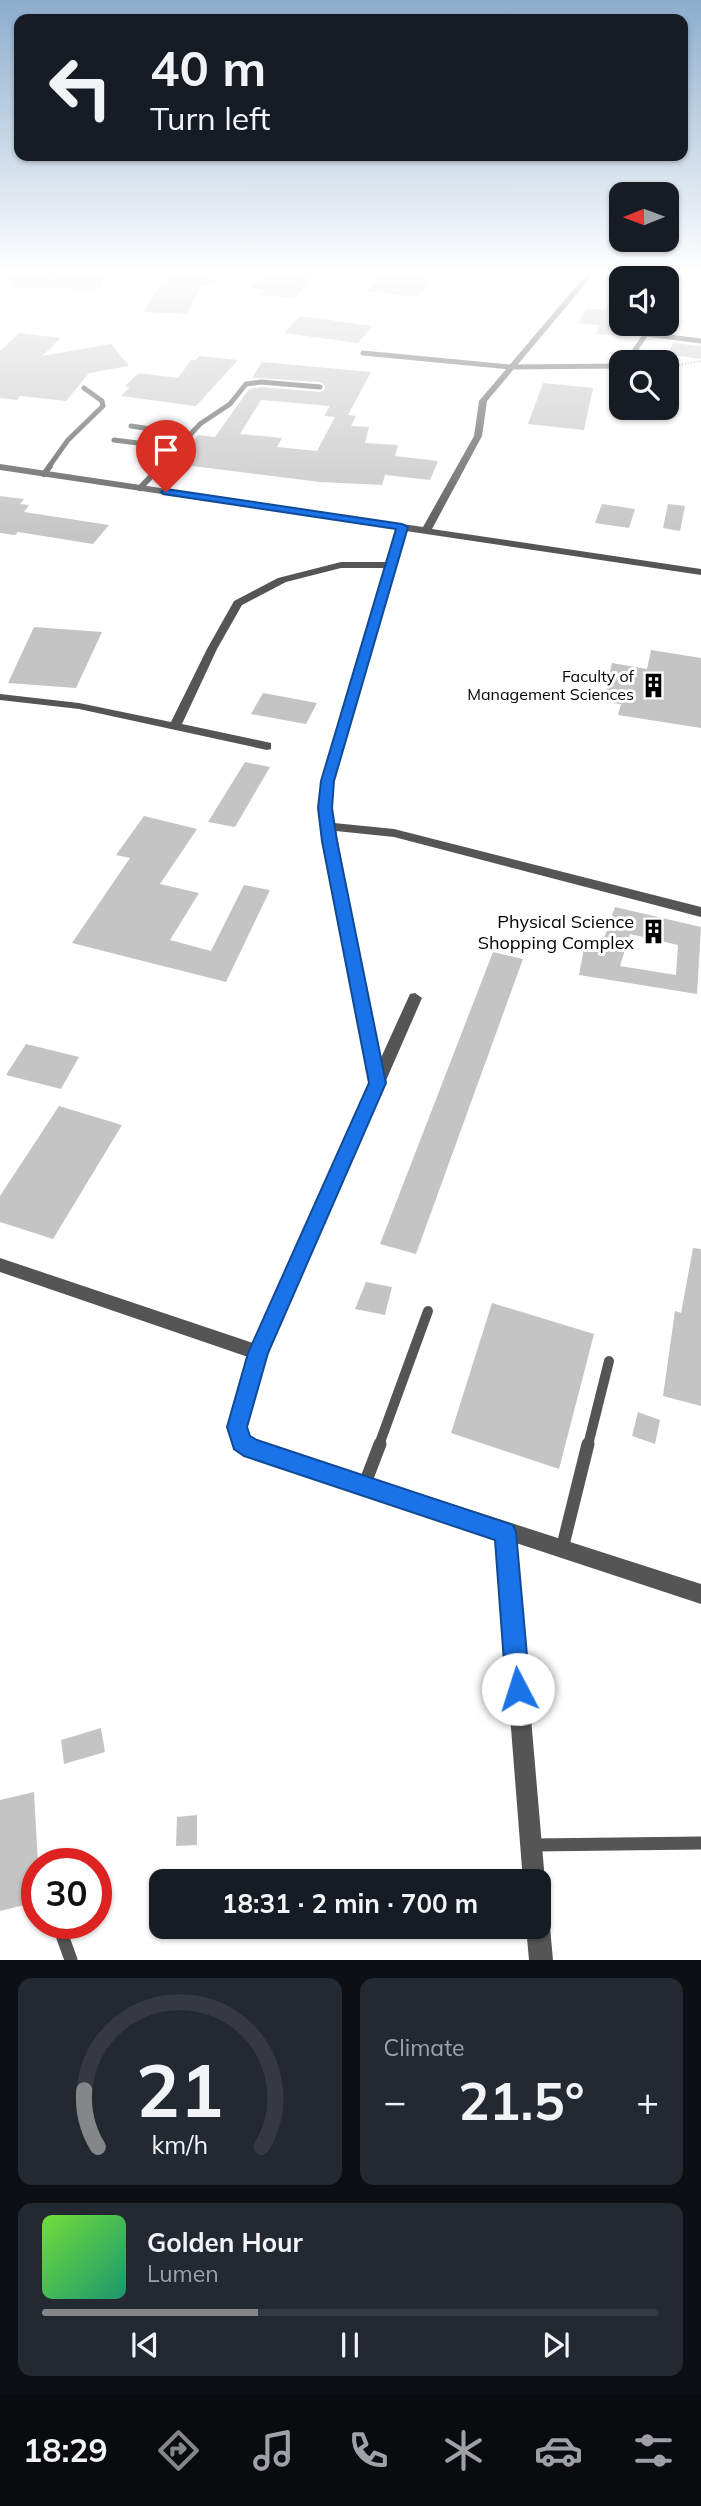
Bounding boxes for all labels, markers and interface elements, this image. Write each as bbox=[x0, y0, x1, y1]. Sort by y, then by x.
text: 40 m bbox=[150, 37, 266, 98]
icon: left bbox=[35, 42, 126, 133]
text: Turn left bbox=[150, 98, 270, 138]
north arrow bbox=[609, 182, 679, 252]
map controls bbox=[609, 182, 679, 420]
button: sound bbox=[609, 266, 679, 336]
button: search bbox=[609, 350, 679, 420]
pin bbox=[136, 420, 196, 492]
icon: arrive bbox=[147, 431, 185, 469]
place label: Faculty of Management Sciences bbox=[467, 666, 635, 704]
building icon: Faculty of Management Sciences bbox=[640, 671, 668, 699]
place label: Physical Science Shopping Complex bbox=[478, 910, 634, 954]
building icon: Physical Science Shopping Complex bbox=[640, 917, 668, 945]
position arrow bbox=[481, 1652, 555, 1726]
speed limit sign: 30 bbox=[21, 1848, 112, 1939]
text: 18:31 · 2 min · 700 m bbox=[222, 1887, 478, 1920]
text: Climate bbox=[384, 2033, 465, 2062]
text: 21 bbox=[136, 2045, 223, 2136]
text: 21.5° bbox=[458, 2068, 584, 2133]
text: − bbox=[384, 2077, 406, 2125]
text: + bbox=[636, 2077, 659, 2125]
text: km/h bbox=[151, 2129, 208, 2160]
text: Golden Hour bbox=[147, 2226, 303, 2259]
text: Lumen bbox=[147, 2259, 219, 2288]
icon: previous bbox=[126, 2326, 164, 2364]
icon: pause bbox=[331, 2326, 369, 2364]
icon: next bbox=[537, 2326, 575, 2364]
icon: directions bbox=[154, 2426, 203, 2475]
icon: music bbox=[249, 2426, 298, 2475]
icon: phone bbox=[344, 2426, 393, 2475]
icon: climate bbox=[439, 2426, 488, 2475]
icon: car bbox=[534, 2426, 583, 2475]
icon: filters bbox=[629, 2426, 678, 2475]
text: 18:29 bbox=[23, 2430, 108, 2470]

